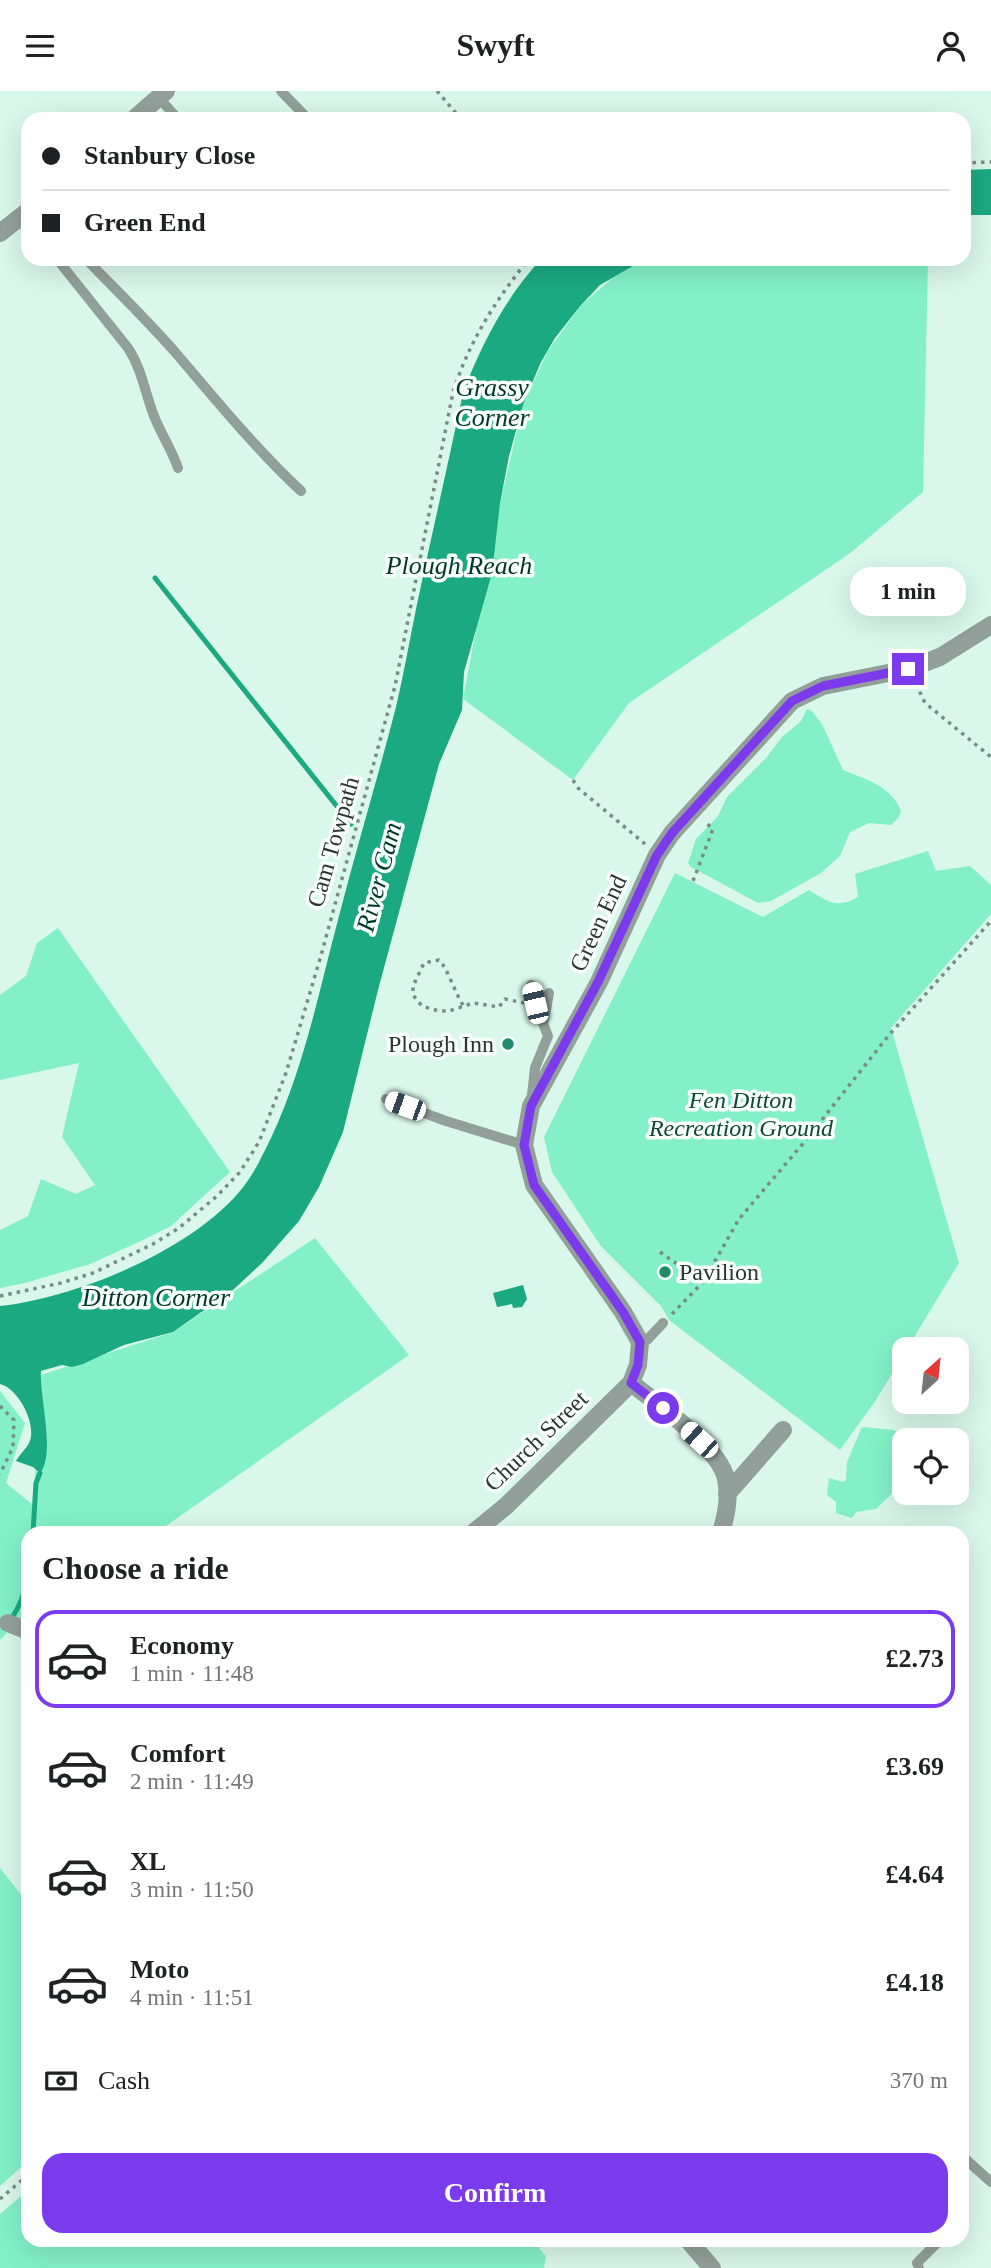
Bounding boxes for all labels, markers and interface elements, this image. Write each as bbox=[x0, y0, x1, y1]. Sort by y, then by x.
icon: menu bbox=[21, 27, 59, 65]
text: Swyft bbox=[456, 27, 535, 63]
icon: person bbox=[932, 27, 970, 65]
text: Stanbury Close bbox=[84, 141, 255, 170]
text: Green End bbox=[84, 208, 206, 237]
water label: Grassy Corner bbox=[454, 373, 530, 432]
water label: Plough Reach bbox=[385, 551, 532, 580]
callout: 1 min bbox=[850, 567, 966, 617]
text: 1 min bbox=[880, 579, 936, 604]
route end bbox=[892, 653, 924, 685]
street label: Cam Towpath bbox=[302, 774, 364, 910]
water label: River Cam bbox=[350, 819, 407, 936]
street label: Green End bbox=[564, 871, 632, 975]
car bbox=[521, 980, 550, 1026]
place label: Plough Inn bbox=[388, 1031, 494, 1057]
marker: Plough Inn bbox=[500, 1036, 516, 1052]
park label: Fen Ditton Recreation Ground bbox=[648, 1087, 834, 1141]
car bbox=[382, 1089, 429, 1123]
place label: Pavilion bbox=[679, 1259, 759, 1285]
marker: Pavilion bbox=[657, 1264, 673, 1280]
water label: Ditton Corner bbox=[81, 1283, 231, 1312]
north arrow bbox=[892, 1337, 970, 1414]
map controls bbox=[892, 1337, 969, 1505]
street label: Church Street bbox=[479, 1385, 593, 1496]
route start bbox=[647, 1392, 679, 1424]
car bbox=[677, 1418, 722, 1462]
button: locate bbox=[892, 1428, 969, 1505]
text: Choose a ride bbox=[42, 1550, 229, 1586]
icon: car bbox=[46, 1628, 109, 1691]
text: Economy bbox=[130, 1631, 234, 1660]
text: £2.73 bbox=[886, 1644, 944, 1673]
text: 1 min · 11:48 bbox=[130, 1661, 254, 1686]
icon: car bbox=[46, 1736, 109, 1799]
text: Comfort bbox=[130, 1739, 225, 1768]
text: £3.69 bbox=[886, 1752, 944, 1781]
text: 2 min · 11:49 bbox=[130, 1769, 254, 1794]
icon: car bbox=[46, 1844, 109, 1907]
text: XL bbox=[130, 1847, 166, 1876]
text: £4.64 bbox=[886, 1860, 944, 1889]
text: 3 min · 11:50 bbox=[130, 1877, 254, 1902]
icon: car bbox=[46, 1952, 109, 2015]
text: Moto bbox=[130, 1955, 189, 1984]
text: £4.18 bbox=[886, 1968, 944, 1997]
text: 4 min · 11:51 bbox=[130, 1985, 254, 2010]
icon: cash bbox=[42, 2062, 80, 2100]
text: Cash bbox=[98, 2066, 150, 2095]
text: 370 m bbox=[890, 2068, 948, 2093]
button: Confirm bbox=[42, 2153, 948, 2233]

